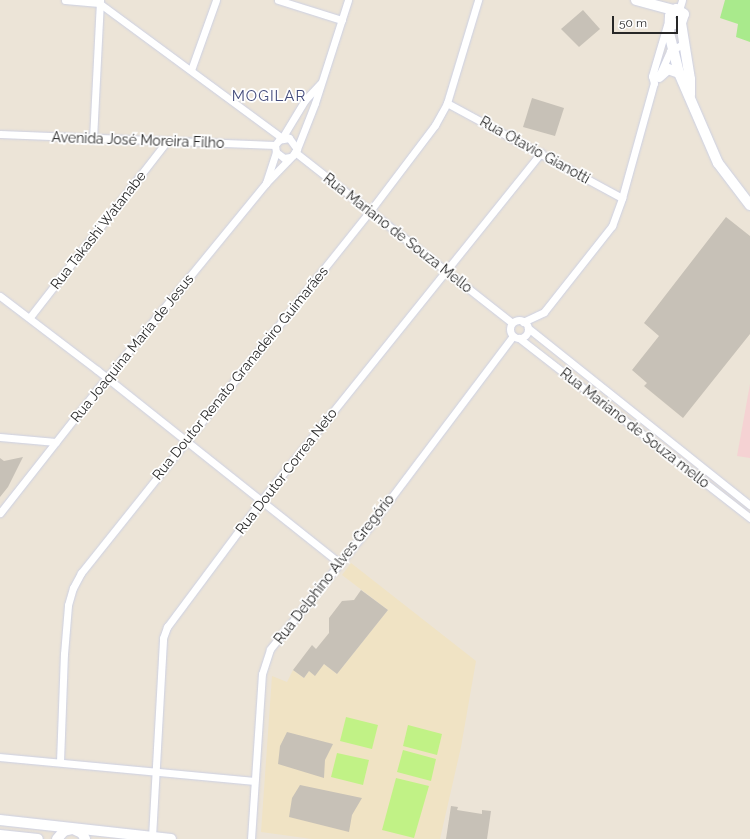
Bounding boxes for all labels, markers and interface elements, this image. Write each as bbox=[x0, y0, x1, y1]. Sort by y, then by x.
scale bar bbox=[614, 8, 680, 34]
text: 50 m bbox=[619, 16, 647, 30]
district label: MOGILAR bbox=[232, 88, 306, 106]
street label: Rua Otavio Gianotti bbox=[477, 113, 593, 187]
street label: Avenida José Moreira Filho bbox=[51, 129, 225, 151]
street label: Rua Takashi Watanabe bbox=[46, 167, 150, 293]
street label: Rua Mariano de Souza Mello bbox=[320, 170, 476, 296]
street label: Rua Doutor Renato Granadeiro Guimarães bbox=[148, 263, 332, 483]
street label: Rua Joaquina Maria de Jesus bbox=[67, 270, 197, 426]
street label: Rua Mariano de Souza mello bbox=[557, 364, 713, 492]
street label: Rua Doutor Correa Neto bbox=[232, 405, 340, 537]
street label: Rua Delphino Alves Gregório bbox=[270, 491, 398, 647]

